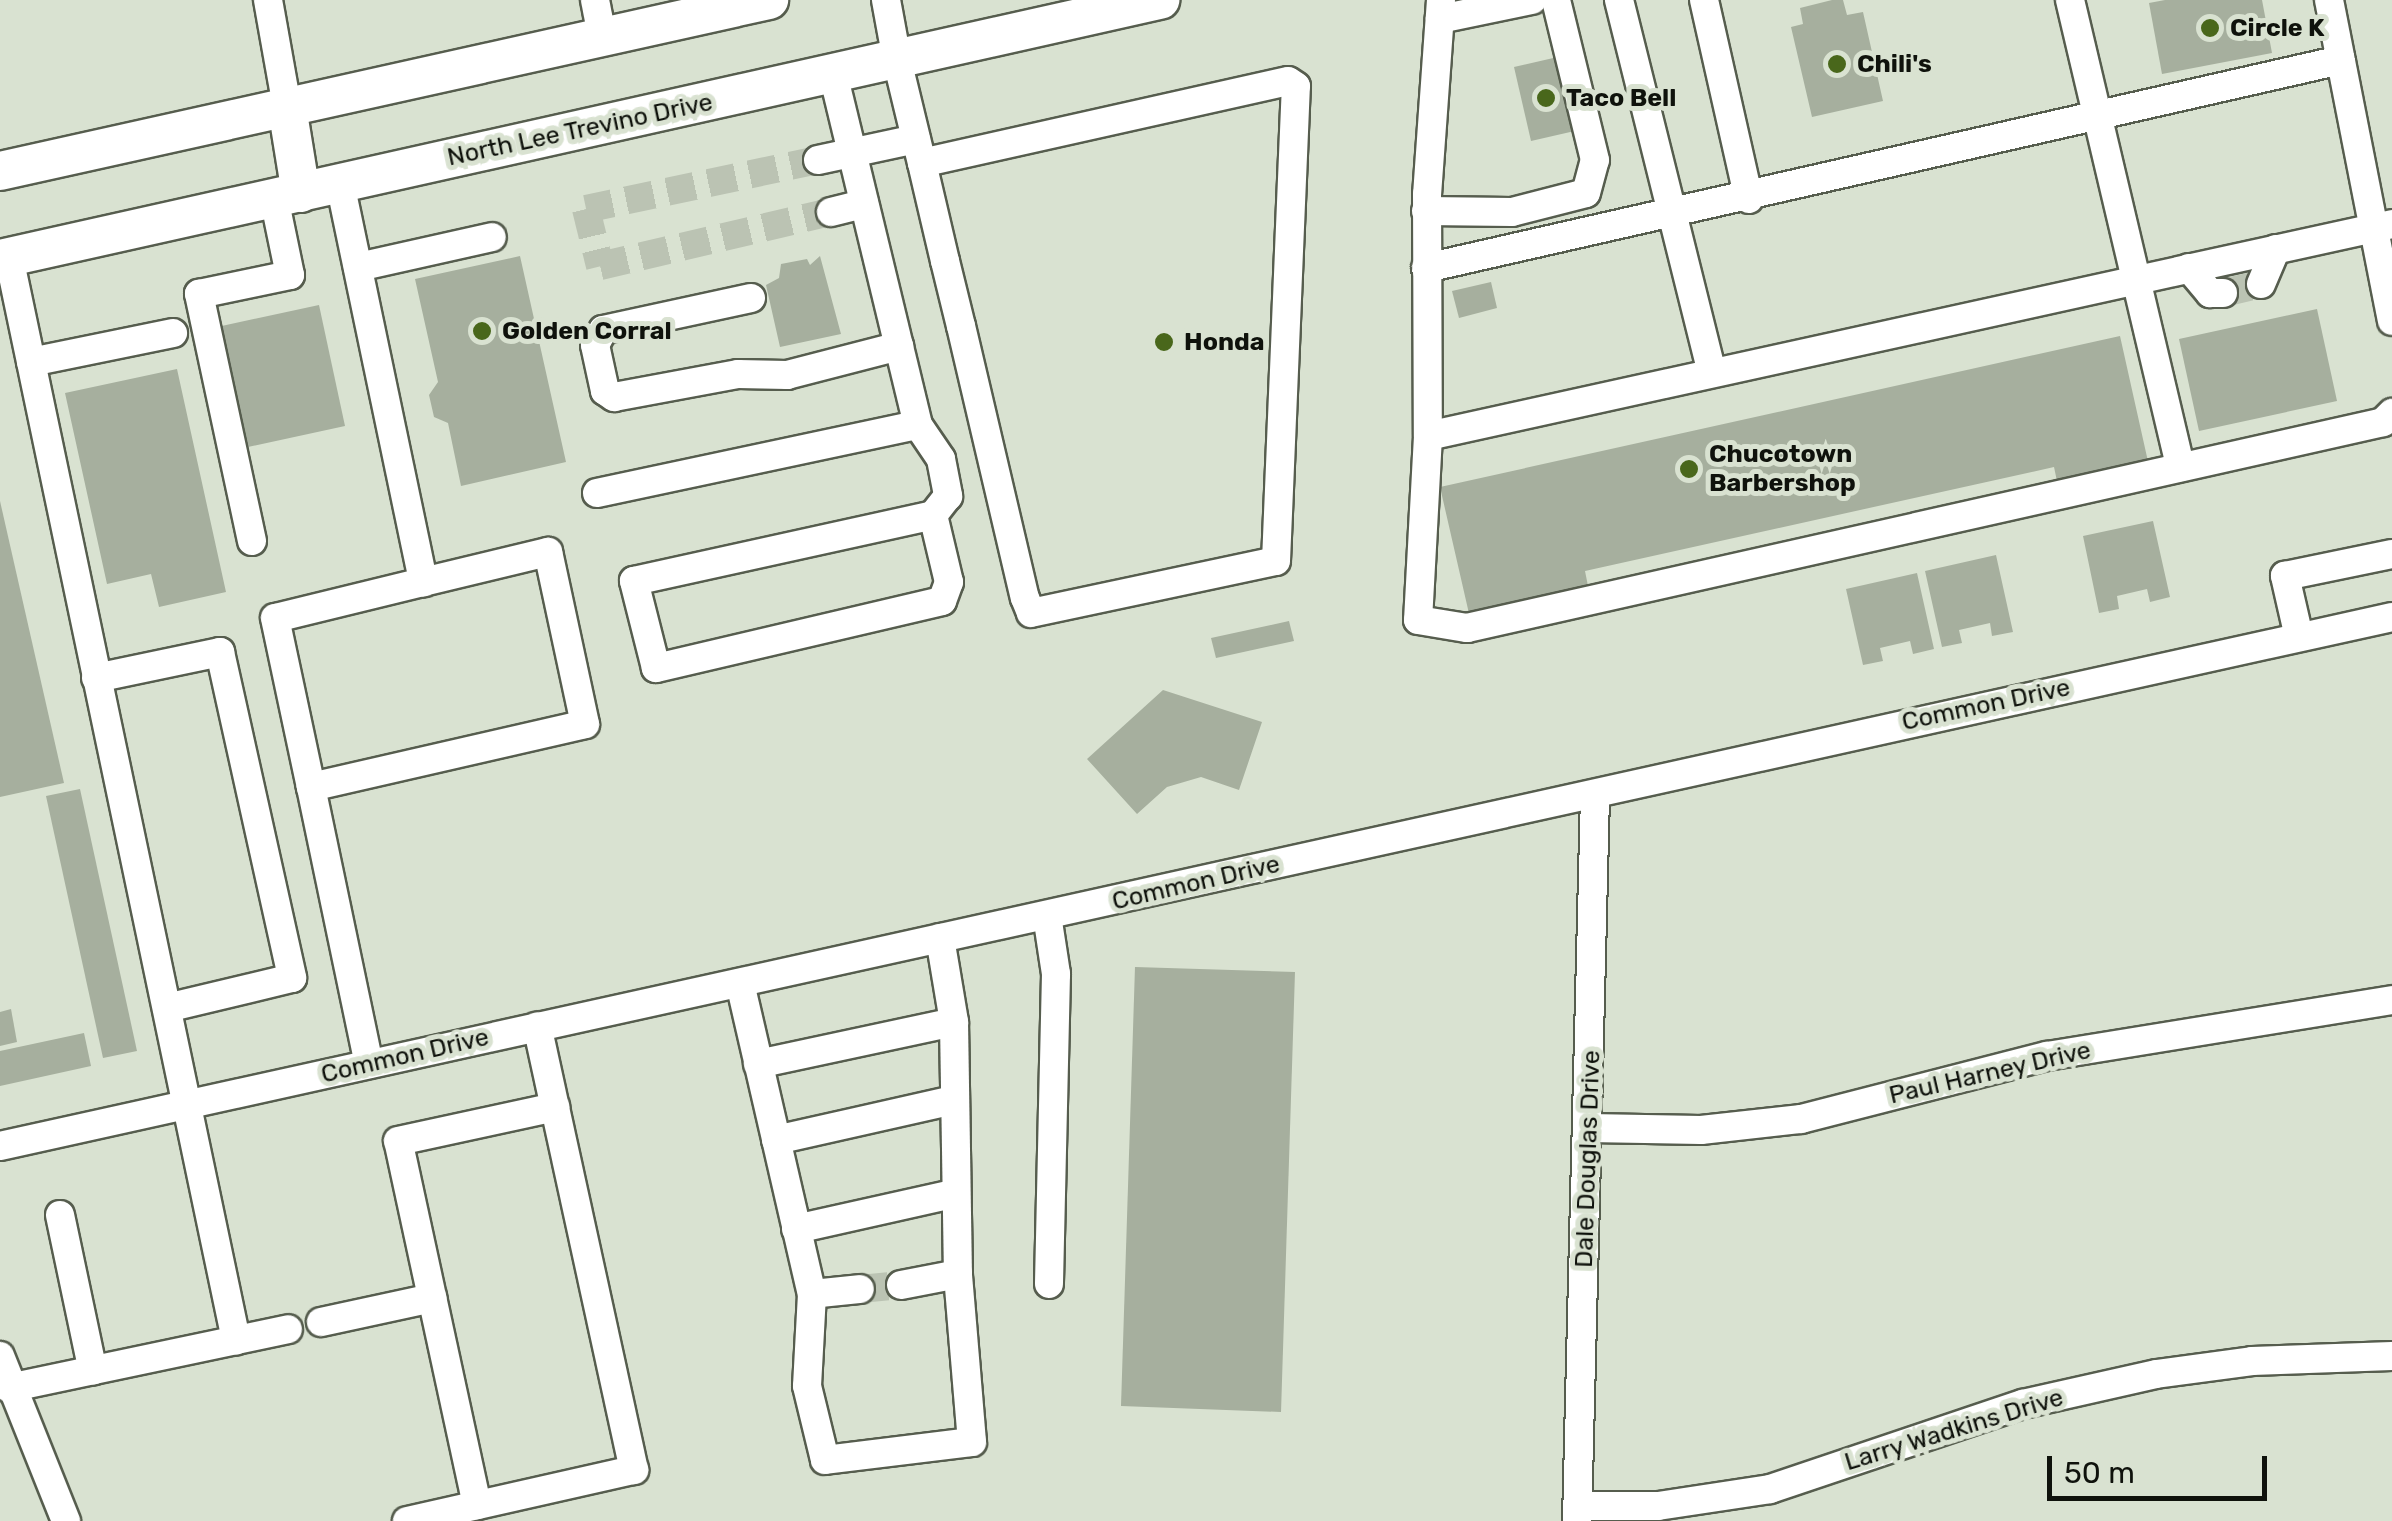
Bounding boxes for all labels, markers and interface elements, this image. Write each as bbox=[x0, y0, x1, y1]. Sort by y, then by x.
place label: Circle K bbox=[2230, 13, 2325, 43]
marker: Circle K bbox=[2199, 17, 2221, 39]
place label: Chili's bbox=[1857, 49, 1932, 79]
marker: Chili's bbox=[1826, 53, 1848, 75]
place label: Taco Bell bbox=[1566, 83, 1676, 113]
street label: North Lee Trevino Drive bbox=[444, 87, 716, 173]
marker: Taco Bell bbox=[1535, 87, 1557, 109]
place label: Golden Corral bbox=[502, 316, 672, 346]
marker: Golden Corral bbox=[471, 320, 493, 342]
place label: Honda bbox=[1184, 327, 1264, 357]
marker: Honda bbox=[1153, 331, 1175, 353]
place label: Chucotown Barbershop bbox=[1709, 440, 1856, 499]
marker: Chucotown Barbershop bbox=[1678, 458, 1700, 480]
street label: Common Drive bbox=[1899, 673, 2073, 737]
street label: Common Drive bbox=[1109, 849, 1283, 917]
street label: Common Drive bbox=[318, 1022, 492, 1090]
street label: Paul Harney Drive bbox=[1886, 1035, 2094, 1111]
street label: Dale Douglas Drive bbox=[1569, 1050, 1607, 1268]
street label: Larry Wadkins Drive bbox=[1841, 1382, 2067, 1478]
scale bar bbox=[2052, 1436, 2272, 1498]
text: 50 m bbox=[2064, 1455, 2135, 1491]

